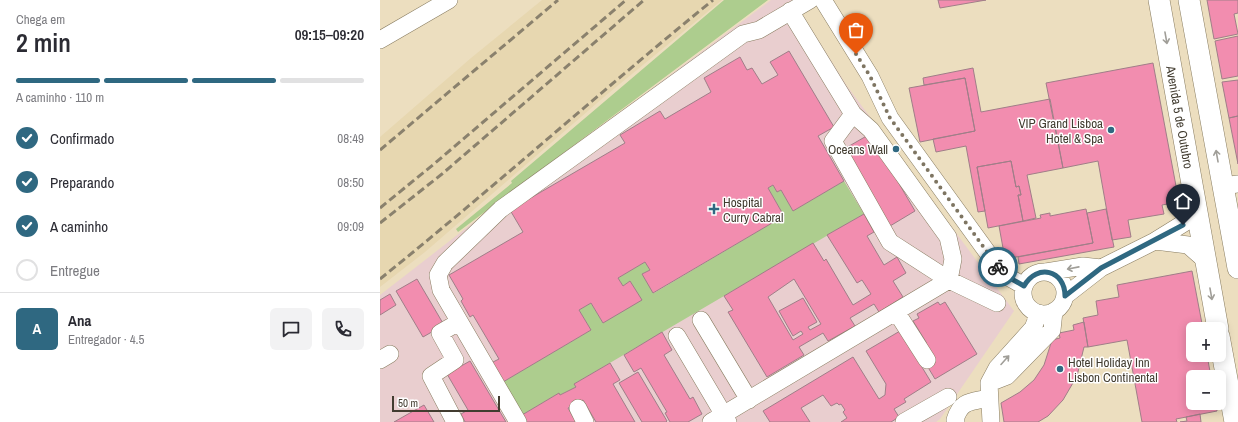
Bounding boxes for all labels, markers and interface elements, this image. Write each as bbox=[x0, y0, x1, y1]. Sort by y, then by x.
text: Chega em bbox=[16, 11, 65, 28]
pin bbox=[839, 13, 873, 54]
icon: bag bbox=[845, 19, 867, 41]
text: 09:15–09:20 bbox=[295, 24, 364, 45]
text: 2 min bbox=[16, 25, 71, 60]
one-way arrow bbox=[1162, 32, 1170, 45]
street label: Avenida 5 de Outubro bbox=[1162, 63, 1197, 170]
text: A caminho · 110 m bbox=[16, 89, 104, 106]
place label: VIP Grand Lisboa Hotel & Spa bbox=[1018, 115, 1103, 147]
marker: VIP Grand Lisboa Hotel & Spa bbox=[1106, 125, 1116, 135]
icon: check bbox=[16, 127, 38, 149]
text: Confirmado bbox=[50, 128, 114, 149]
text: 08:49 bbox=[337, 130, 364, 147]
place label: Oceans Wall bbox=[828, 141, 888, 158]
marker: Oceans Wall bbox=[891, 144, 901, 154]
one-way arrow bbox=[1213, 150, 1221, 163]
icon: check bbox=[16, 171, 38, 193]
text: Preparando bbox=[50, 172, 114, 193]
text: 08:50 bbox=[337, 174, 364, 191]
pin bbox=[1166, 184, 1200, 225]
icon: home bbox=[1172, 190, 1194, 212]
place label: Hospital Curry Cabral bbox=[723, 194, 783, 226]
marker: Hospital Curry Cabral bbox=[708, 203, 720, 215]
icon: check bbox=[16, 215, 38, 237]
text: A caminho bbox=[50, 216, 108, 237]
text: 09:09 bbox=[337, 218, 364, 235]
courier bbox=[978, 247, 1018, 287]
icon: bike bbox=[987, 256, 1009, 278]
text: Entregue bbox=[50, 260, 100, 281]
one-way arrow bbox=[1067, 264, 1080, 272]
one-way arrow bbox=[1208, 287, 1216, 300]
button: chat bbox=[270, 308, 312, 350]
button: phone bbox=[322, 308, 364, 350]
text: Ana bbox=[68, 310, 91, 331]
text: A bbox=[33, 318, 41, 339]
map controls bbox=[1186, 322, 1226, 410]
button: + bbox=[1186, 322, 1226, 362]
text: Entregador · 4.5 bbox=[68, 331, 144, 348]
place label: Hotel Holiday Inn Lisbon Continental bbox=[1068, 354, 1158, 386]
one-way arrow bbox=[1000, 355, 1009, 365]
marker: Hotel Holiday Inn Lisbon Continental bbox=[1055, 364, 1065, 374]
button: − bbox=[1186, 370, 1226, 410]
scale bar bbox=[392, 394, 500, 413]
text: 50 m bbox=[398, 396, 418, 410]

